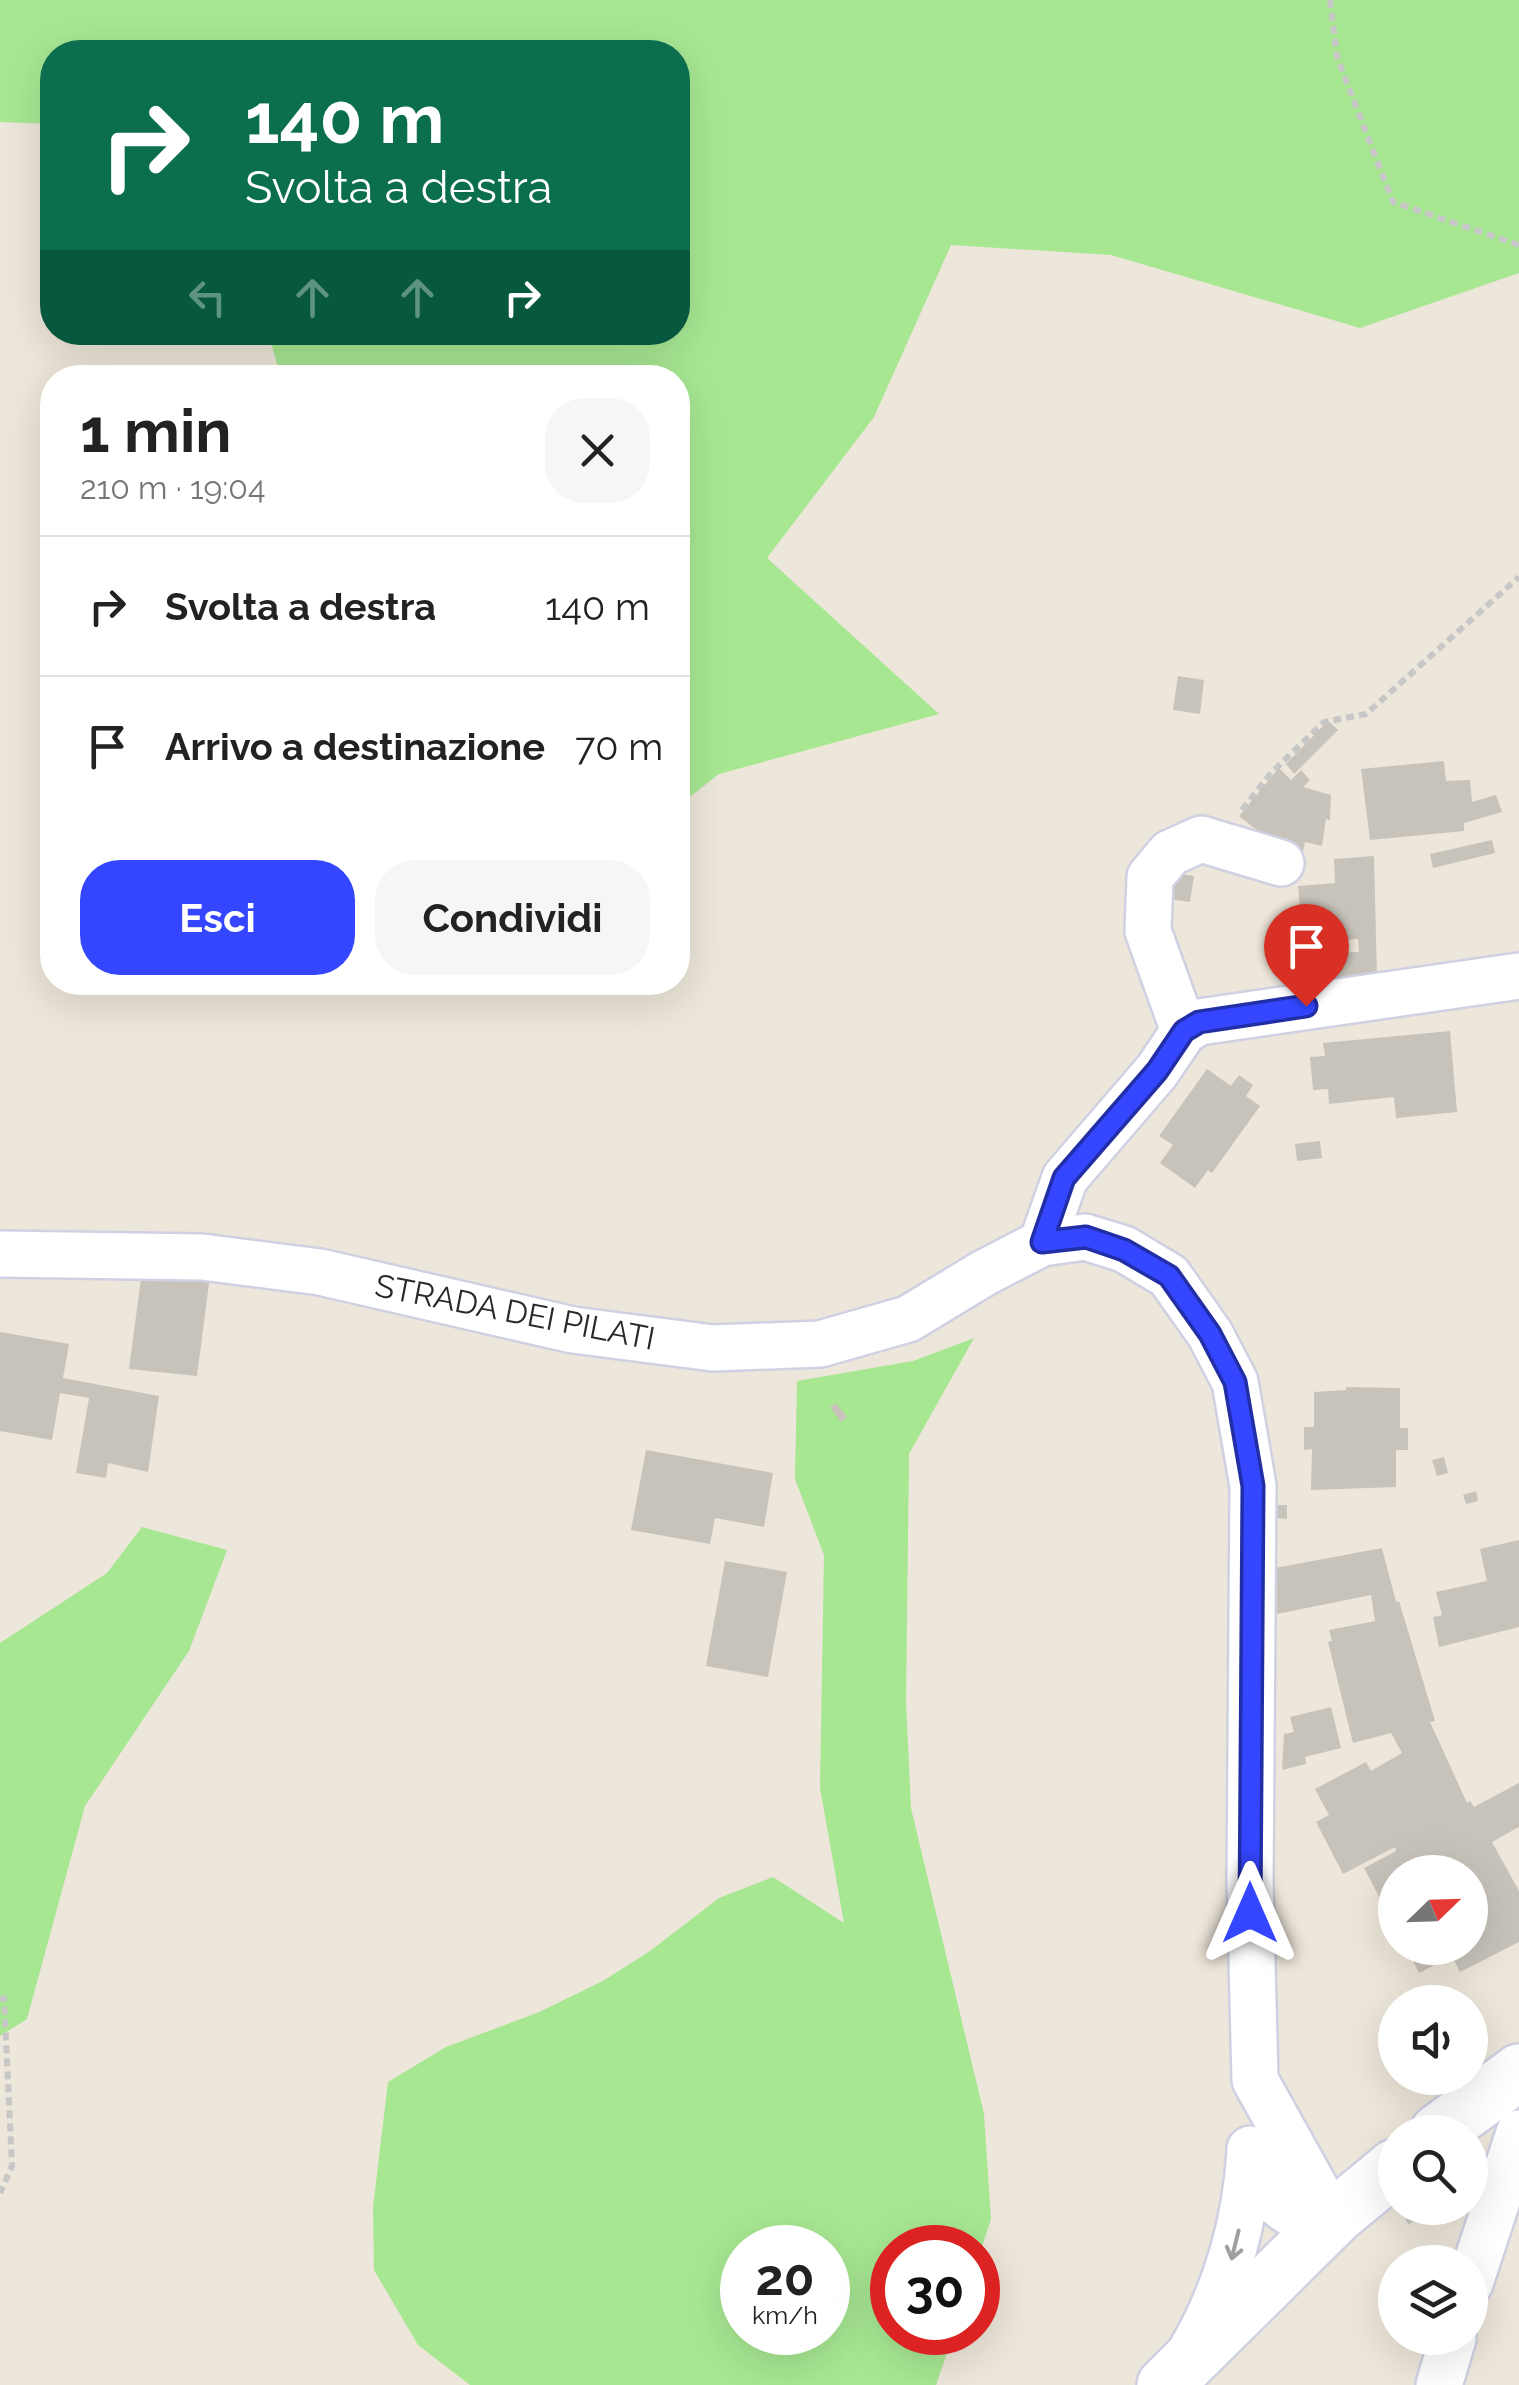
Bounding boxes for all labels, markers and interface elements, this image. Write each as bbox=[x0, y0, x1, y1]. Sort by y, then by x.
text: 140 m bbox=[245, 77, 445, 159]
icon: right bbox=[80, 80, 210, 210]
text: Svolta a destra bbox=[245, 161, 552, 214]
icon: left bbox=[180, 270, 235, 325]
icon: ahead bbox=[285, 270, 340, 325]
icon: ahead bbox=[390, 270, 445, 325]
icon: right bbox=[495, 270, 550, 325]
text: 1 min bbox=[80, 396, 231, 466]
button: close bbox=[545, 398, 650, 503]
text: 210 m · 19:04 bbox=[80, 469, 265, 506]
icon: right bbox=[80, 579, 135, 634]
text: Svolta a destra bbox=[165, 584, 436, 629]
text: 140 m bbox=[545, 584, 650, 629]
icon: arrive bbox=[80, 719, 135, 774]
text: Arrivo a destinazione bbox=[165, 724, 545, 769]
text: 70 m bbox=[575, 724, 663, 769]
button: Esci bbox=[80, 860, 355, 975]
button: Condividi bbox=[375, 860, 650, 975]
pin bbox=[1264, 904, 1349, 1007]
icon: arrive bbox=[1279, 919, 1334, 974]
street label: STRADA DEI PILATI bbox=[372, 1266, 658, 1357]
north arrow bbox=[1378, 1855, 1488, 1965]
map controls bbox=[1378, 1855, 1488, 2355]
position arrow bbox=[1198, 1861, 1302, 1965]
button: sound bbox=[1378, 1985, 1488, 2095]
button: search bbox=[1378, 2115, 1488, 2225]
speed limit sign: 30 bbox=[870, 2225, 1000, 2355]
one-way arrow bbox=[1224, 2229, 1243, 2260]
button: layers bbox=[1378, 2245, 1488, 2355]
text: 20 bbox=[756, 2248, 814, 2307]
text: km/h bbox=[752, 2300, 818, 2330]

